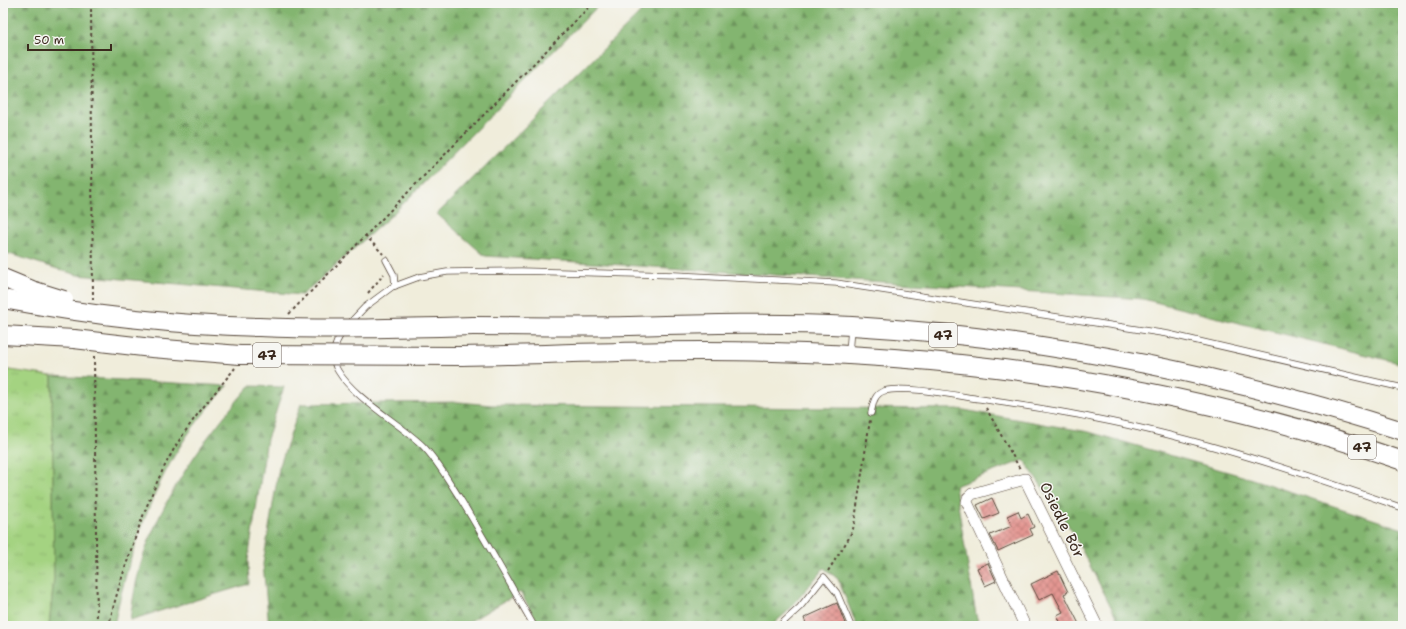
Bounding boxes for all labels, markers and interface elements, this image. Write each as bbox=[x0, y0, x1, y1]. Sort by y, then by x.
scale bar bbox=[28, 26, 111, 52]
text: 50 m bbox=[34, 32, 64, 48]
road number: 47 bbox=[929, 323, 957, 347]
road number: 47 bbox=[253, 343, 281, 367]
road number: 47 bbox=[1348, 435, 1376, 459]
street label: Osiedle Bór bbox=[1035, 479, 1089, 561]

